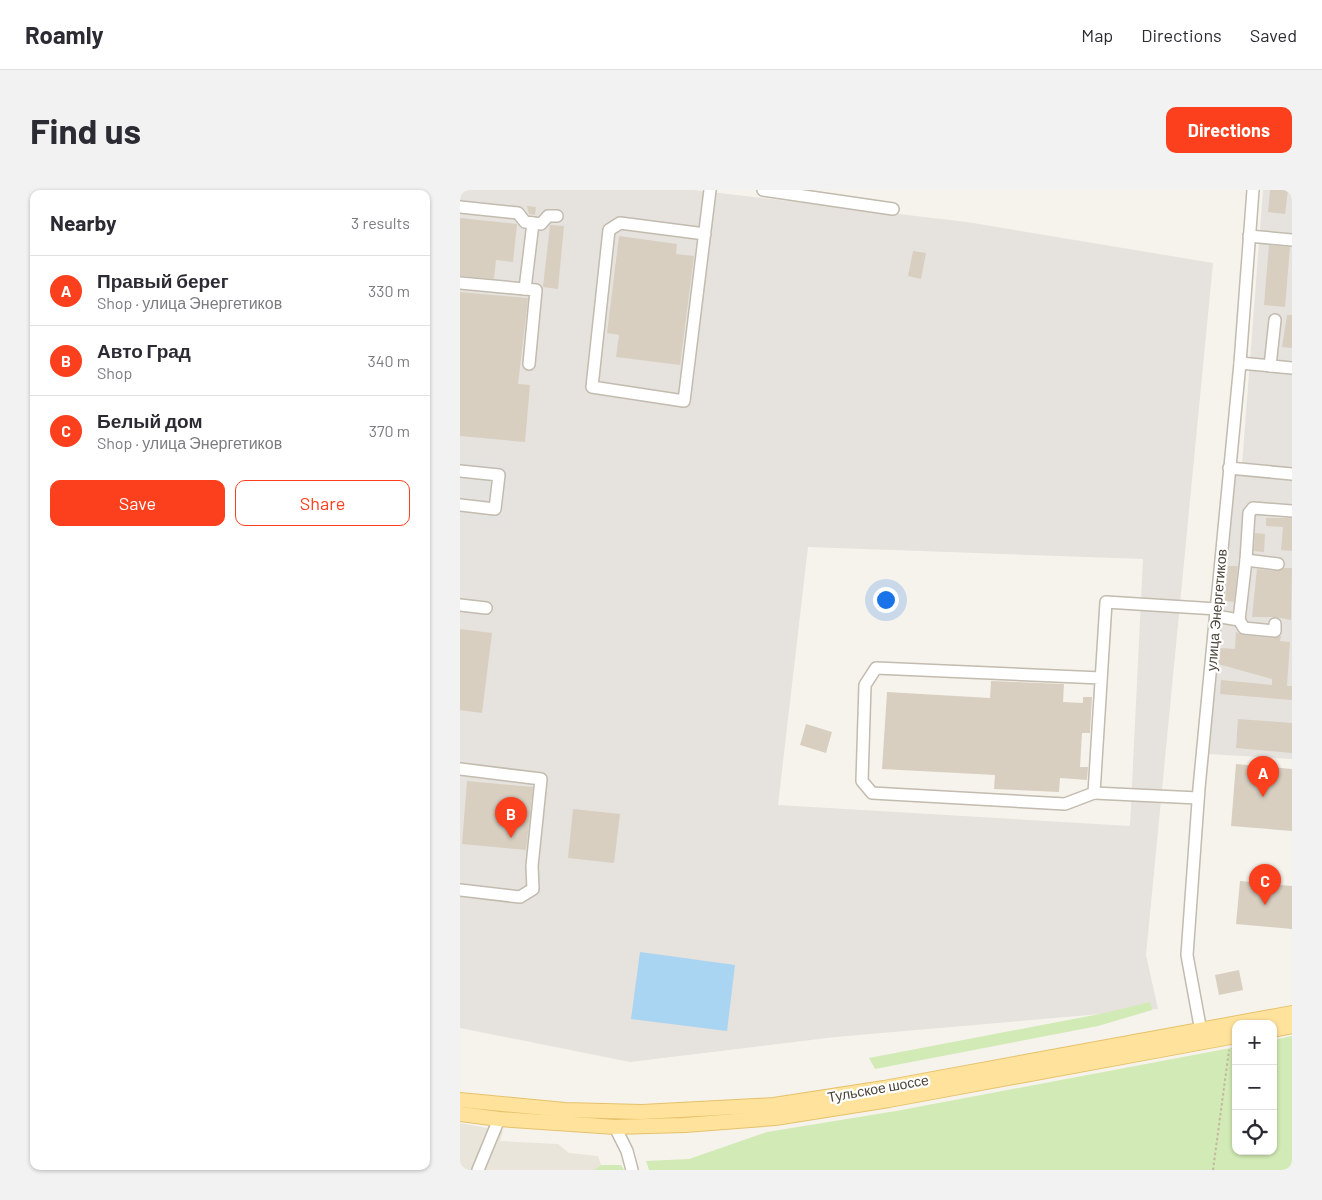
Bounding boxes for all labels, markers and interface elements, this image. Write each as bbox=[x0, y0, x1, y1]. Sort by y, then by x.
text: Roamly bbox=[25, 20, 104, 49]
text: Map bbox=[1081, 24, 1113, 46]
text: Directions bbox=[1141, 24, 1222, 46]
text: Saved bbox=[1250, 24, 1297, 46]
button: Directions bbox=[1166, 107, 1292, 153]
text: Find us bbox=[30, 109, 141, 151]
text: Nearby bbox=[50, 210, 116, 235]
text: 3 results bbox=[351, 213, 410, 232]
text: Правый берег bbox=[97, 269, 229, 292]
text: A bbox=[61, 281, 71, 300]
text: 330 m bbox=[368, 281, 410, 300]
text: Shop · улица Энергетиков bbox=[97, 293, 282, 312]
text: Авто Град bbox=[97, 339, 191, 362]
text: B bbox=[61, 351, 71, 370]
text: 340 m bbox=[367, 351, 410, 370]
text: Shop bbox=[97, 363, 132, 382]
text: Белый дом bbox=[97, 409, 202, 432]
text: C bbox=[61, 421, 71, 440]
text: 370 m bbox=[369, 421, 410, 440]
text: Shop · улица Энергетиков bbox=[97, 433, 282, 452]
button: Save bbox=[50, 480, 225, 526]
button: Share bbox=[235, 480, 410, 526]
street label: улица Энергетиков bbox=[1202, 548, 1230, 672]
your location bbox=[873, 587, 899, 613]
pin: A bbox=[1247, 756, 1279, 797]
pin: B bbox=[495, 797, 527, 838]
pin: C bbox=[1249, 864, 1281, 905]
map controls bbox=[1232, 1020, 1277, 1155]
button: + bbox=[1232, 1020, 1277, 1065]
button: − bbox=[1232, 1065, 1277, 1110]
street label: Тульское шоссе bbox=[826, 1071, 930, 1105]
button: locate bbox=[1232, 1110, 1277, 1155]

